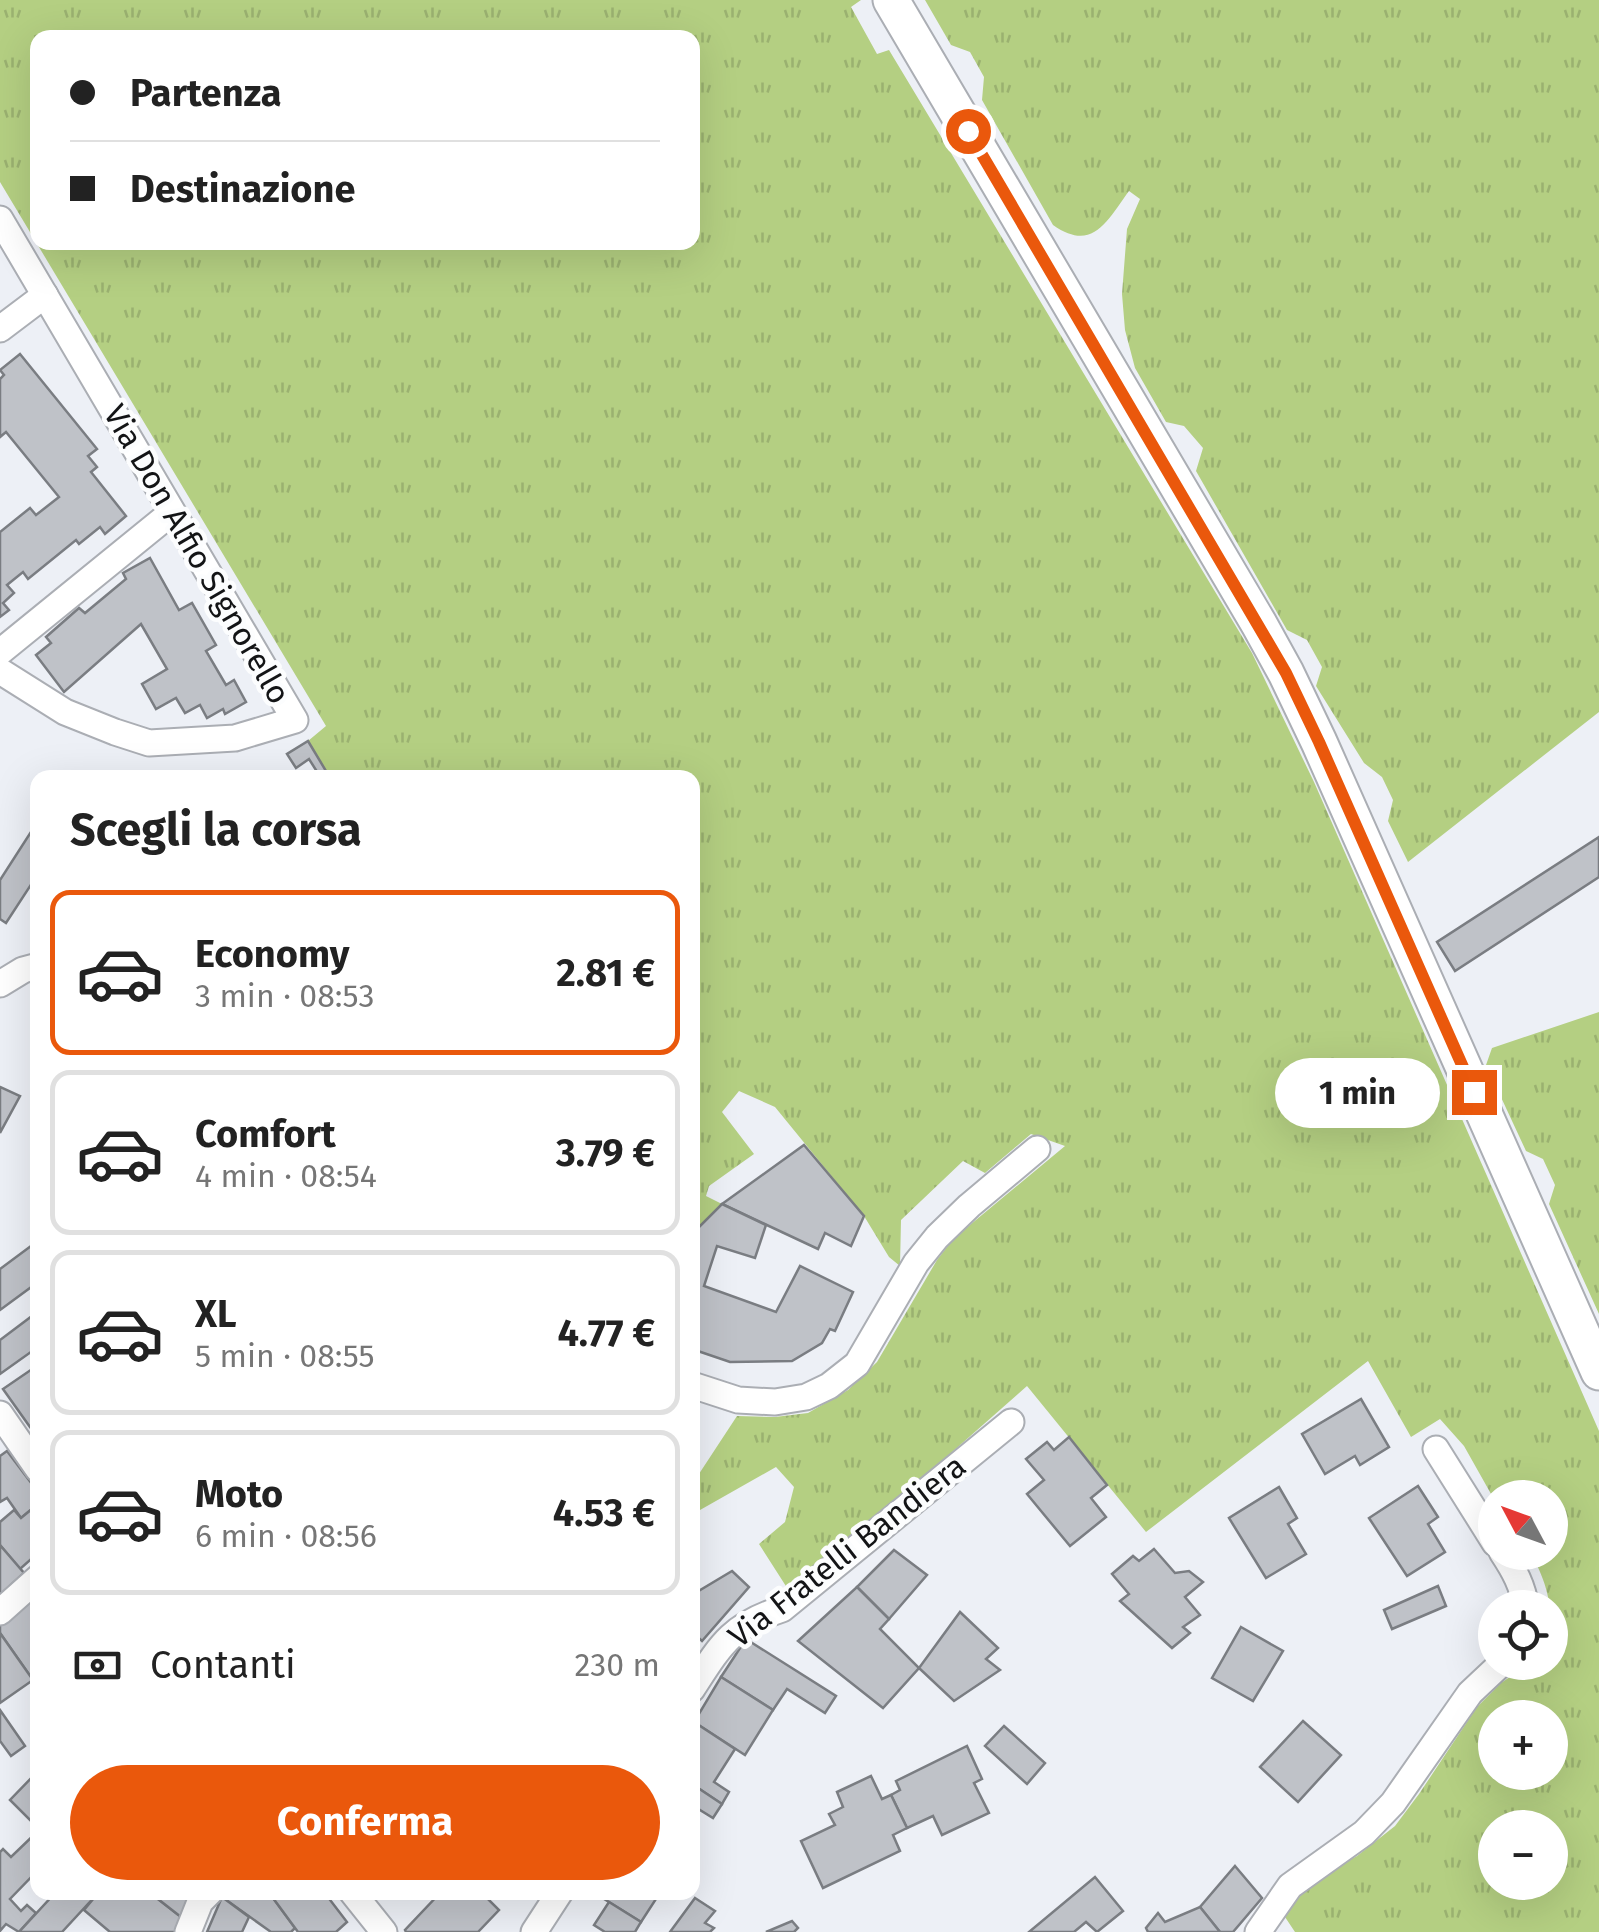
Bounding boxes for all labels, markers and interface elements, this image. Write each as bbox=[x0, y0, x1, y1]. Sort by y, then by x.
text: Partenza bbox=[130, 70, 281, 116]
route start bbox=[946, 109, 991, 154]
text: Destinazione bbox=[130, 166, 355, 212]
street label: Via Don Alfio Signorello bbox=[96, 398, 298, 710]
text: Scegli la corsa bbox=[70, 803, 362, 857]
icon: car bbox=[75, 928, 165, 1018]
text: Economy bbox=[195, 931, 350, 977]
text: 2.81 € bbox=[556, 950, 655, 996]
text: 3 min · 08:53 bbox=[195, 977, 374, 1015]
callout: 1 min bbox=[1274, 1057, 1439, 1127]
route end bbox=[1452, 1070, 1497, 1115]
text: 1 min bbox=[1319, 1074, 1396, 1112]
icon: car bbox=[75, 1108, 165, 1198]
text: Comfort bbox=[195, 1111, 336, 1157]
text: 3.79 € bbox=[556, 1130, 655, 1176]
text: 4 min · 08:54 bbox=[195, 1157, 377, 1195]
icon: car bbox=[75, 1288, 165, 1378]
text: XL bbox=[195, 1291, 237, 1337]
text: 4.77 € bbox=[557, 1310, 655, 1356]
text: 5 min · 08:55 bbox=[195, 1337, 375, 1375]
street label: Via Fratelli Bandiera bbox=[721, 1447, 973, 1655]
icon: car bbox=[75, 1468, 165, 1558]
text: Moto bbox=[195, 1471, 283, 1517]
north arrow bbox=[1478, 1480, 1568, 1570]
map controls bbox=[1478, 1480, 1568, 1900]
text: 4.53 € bbox=[553, 1490, 655, 1536]
text: 6 min · 08:56 bbox=[195, 1517, 377, 1555]
button: locate bbox=[1478, 1590, 1568, 1680]
icon: cash bbox=[70, 1638, 125, 1693]
text: Contanti bbox=[150, 1642, 296, 1688]
text: 230 m bbox=[575, 1646, 660, 1684]
button: + bbox=[1478, 1700, 1568, 1790]
button: Conferma bbox=[70, 1765, 660, 1880]
button: − bbox=[1478, 1810, 1568, 1900]

